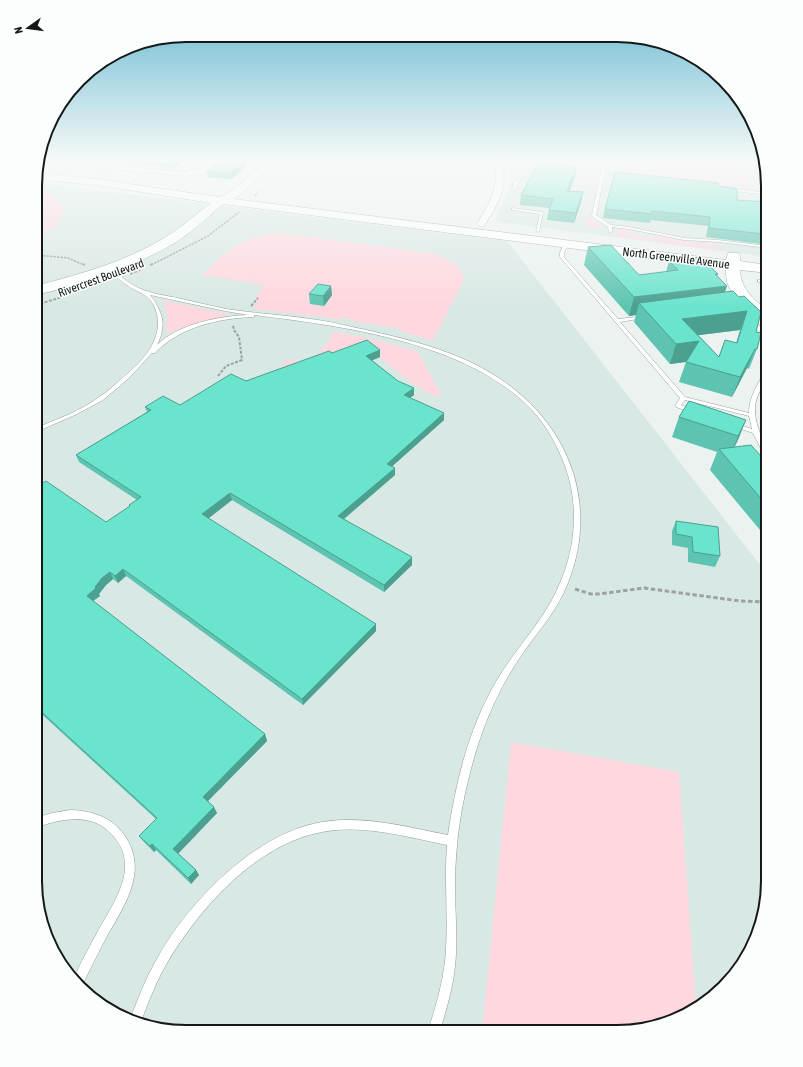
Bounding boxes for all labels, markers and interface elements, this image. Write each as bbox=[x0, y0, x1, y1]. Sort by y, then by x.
north arrow bbox=[8, 8, 48, 48]
text: N bbox=[12, 26, 25, 35]
street label: North Greenville Avenue bbox=[622, 244, 730, 272]
street label: Rivercrest Boulevard bbox=[56, 256, 146, 300]

